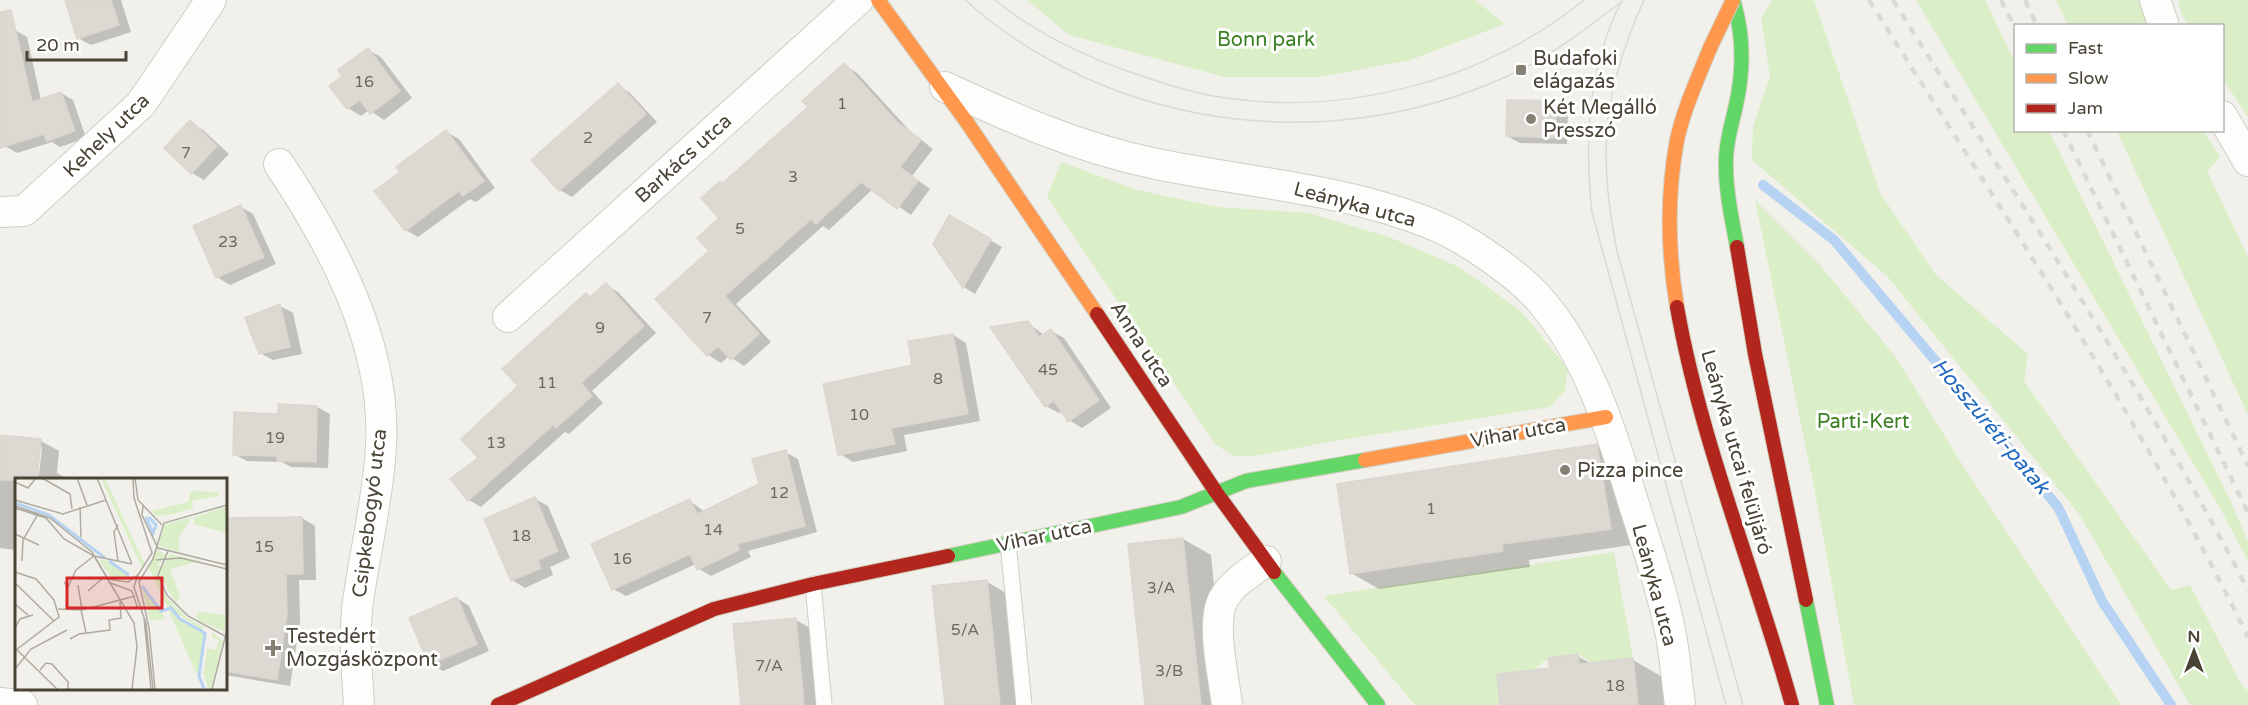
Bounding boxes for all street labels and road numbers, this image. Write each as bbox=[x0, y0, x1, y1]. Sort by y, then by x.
street label: Kehely utca bbox=[59, 89, 155, 183]
street label: Barkács utca bbox=[630, 109, 737, 208]
street label: Leányka utca bbox=[1291, 177, 1418, 233]
street label: Anna utca bbox=[1105, 297, 1178, 392]
street label: Leányka utcai felüljáró bbox=[1695, 347, 1777, 558]
street label: Vihar utca bbox=[1469, 413, 1568, 453]
street label: Csipkebogyó utca bbox=[348, 427, 392, 599]
street label: Vihar utca bbox=[995, 514, 1094, 558]
street label: Leányka utca bbox=[1626, 522, 1682, 649]

